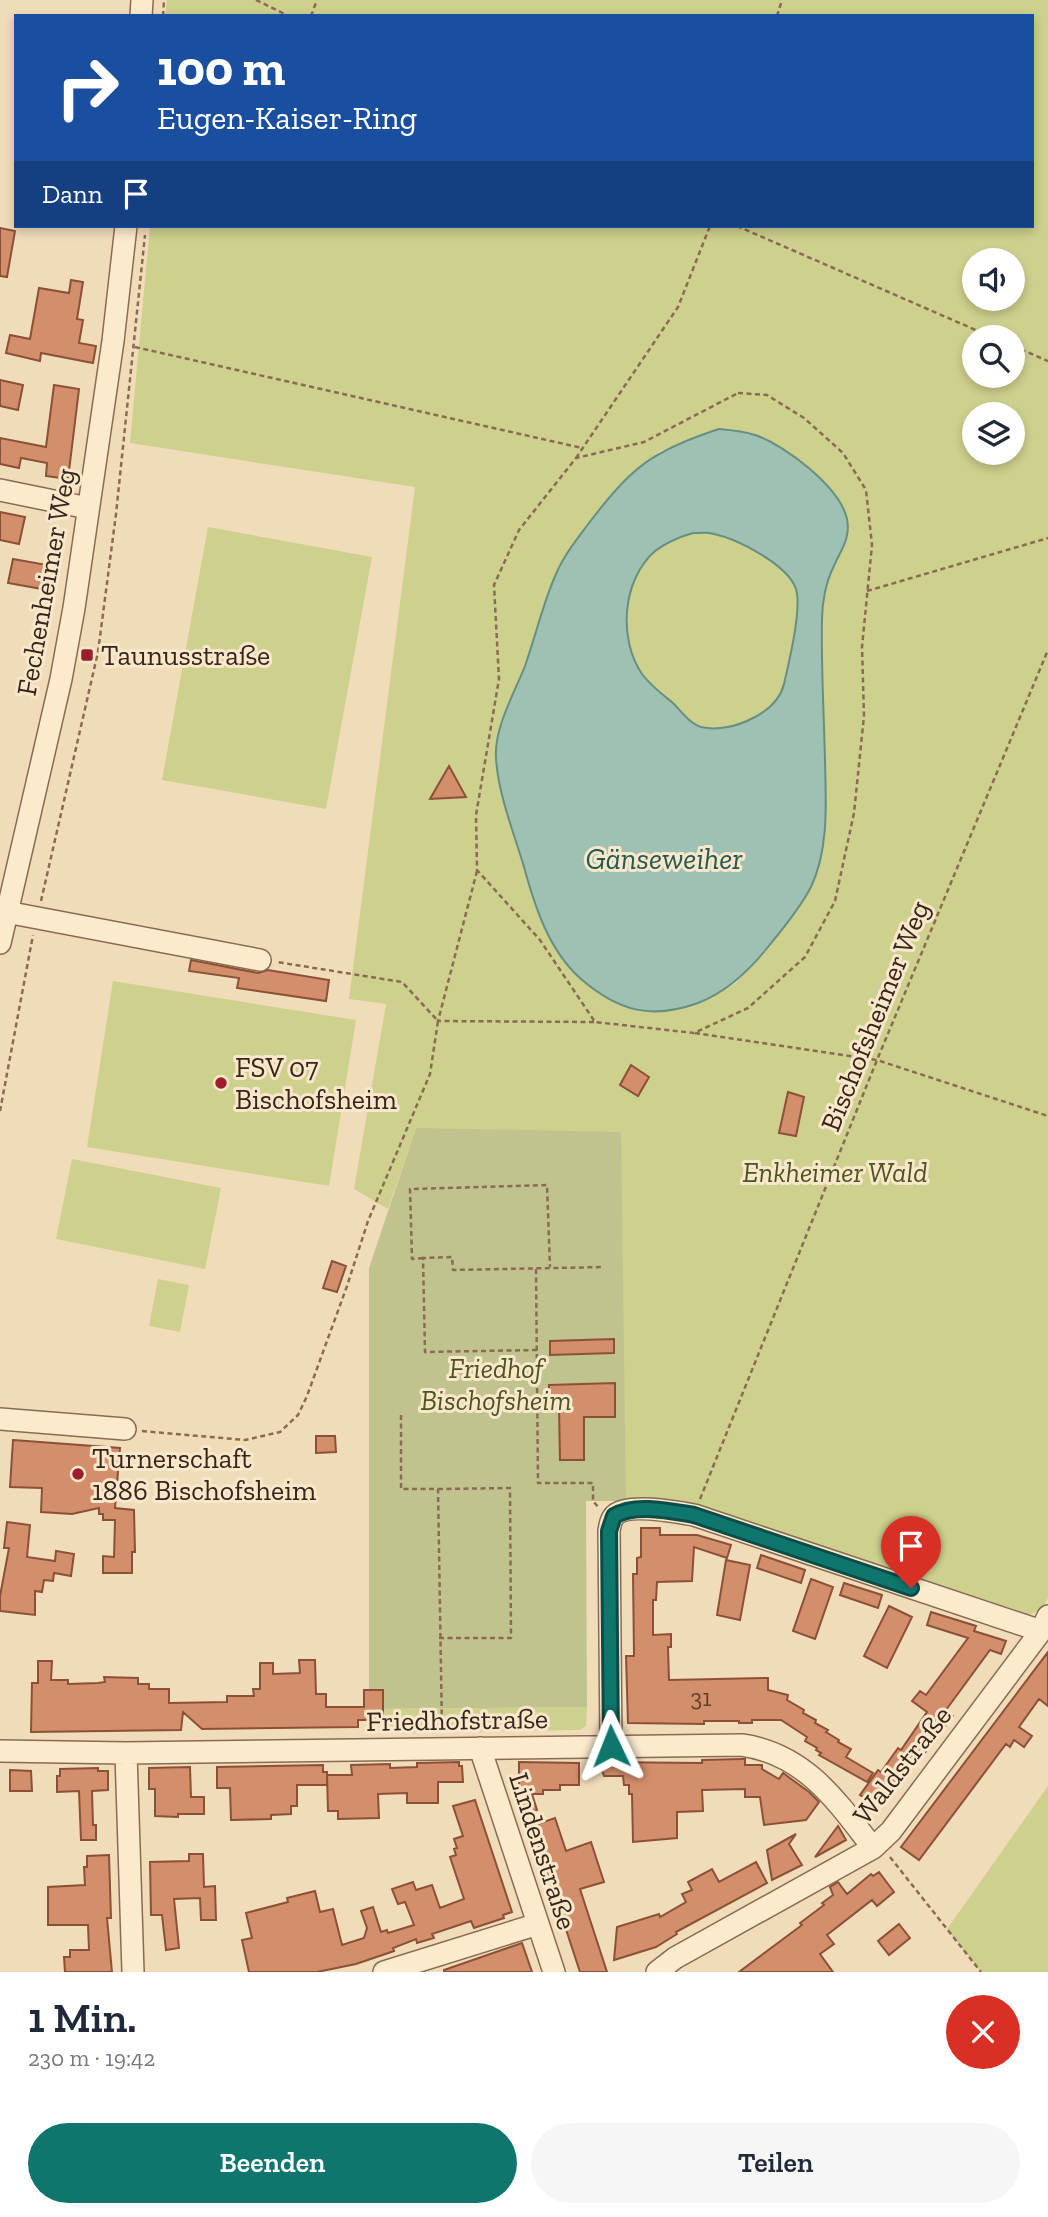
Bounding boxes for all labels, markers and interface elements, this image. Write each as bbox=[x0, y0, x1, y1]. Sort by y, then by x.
text: 100 m bbox=[157, 39, 285, 98]
icon: right bbox=[42, 42, 133, 133]
text: Eugen-Kaiser-Ring bbox=[157, 99, 417, 137]
icon: arrive bbox=[117, 175, 155, 213]
text: Dann bbox=[42, 178, 103, 210]
map controls bbox=[962, 248, 1025, 465]
button: sound bbox=[962, 248, 1025, 311]
button: search bbox=[962, 325, 1025, 388]
button: layers bbox=[962, 402, 1025, 465]
street label: Fechenheimer Weg bbox=[10, 466, 82, 698]
place label: Taunusstraße bbox=[101, 639, 270, 672]
marker: Taunusstraße bbox=[79, 647, 95, 663]
water label: Gänseweiher bbox=[585, 841, 743, 877]
street label: Bischofsheimer Weg bbox=[814, 896, 936, 1136]
place label: FSV 07 Bischofsheim bbox=[235, 1051, 397, 1116]
marker: FSV 07 Bischofsheim bbox=[213, 1075, 229, 1091]
park label: Enkheimer Wald bbox=[743, 1156, 927, 1189]
park label: Friedhof Bischofsheim bbox=[421, 1352, 571, 1417]
place label: Turnerschaft 1886 Bischofsheim bbox=[92, 1442, 316, 1507]
marker: Turnerschaft 1886 Bischofsheim bbox=[70, 1466, 86, 1482]
pin bbox=[881, 1516, 941, 1588]
icon: arrive bbox=[892, 1527, 930, 1565]
house number: 31 bbox=[691, 1683, 711, 1712]
street label: Waldstraße bbox=[846, 1699, 958, 1831]
street label: Friedhofstraße bbox=[366, 1702, 548, 1738]
position arrow bbox=[574, 1709, 648, 1783]
street label: Lindenstraße bbox=[502, 1768, 584, 1934]
text: 1 Min. bbox=[28, 1992, 137, 2043]
button: close bbox=[946, 1995, 1020, 2069]
text: 230 m · 19:42 bbox=[28, 2044, 155, 2072]
button: Beenden bbox=[28, 2123, 517, 2203]
button: Teilen bbox=[531, 2123, 1020, 2203]

